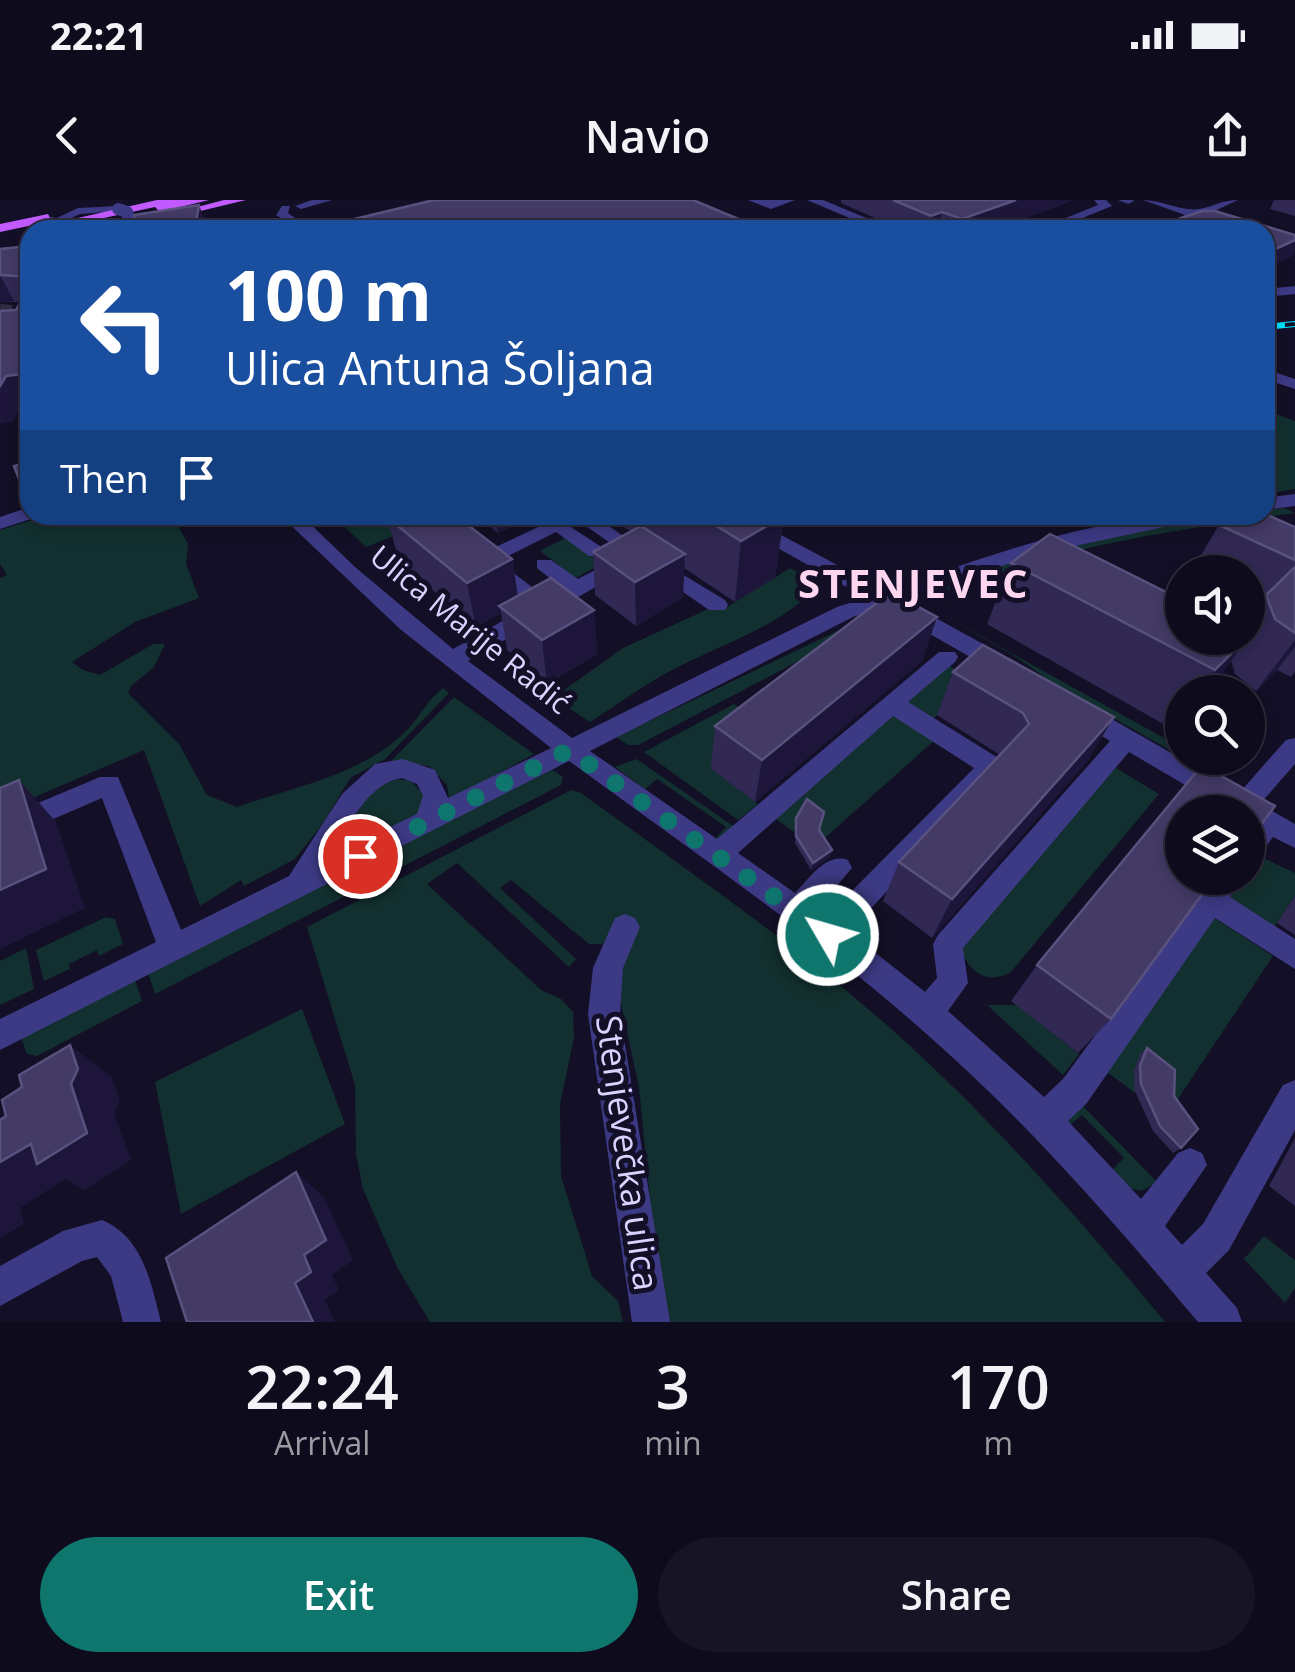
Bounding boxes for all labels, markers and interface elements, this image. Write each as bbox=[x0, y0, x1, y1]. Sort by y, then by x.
text: 22:21 bbox=[50, 9, 148, 61]
text: Navio bbox=[585, 105, 710, 166]
icon: back bbox=[40, 108, 95, 163]
icon: share bbox=[1200, 108, 1255, 163]
text: 100 m bbox=[225, 246, 432, 342]
icon: left bbox=[60, 260, 190, 390]
text: Ulica Antuna Šoljana bbox=[225, 337, 655, 398]
icon: arrive bbox=[169, 450, 224, 505]
text: Then bbox=[60, 452, 149, 504]
street label: Ulica Marije Radić bbox=[362, 535, 580, 722]
district label: STENJEVEC bbox=[798, 555, 1030, 610]
map controls bbox=[1165, 555, 1265, 895]
button: sound bbox=[1165, 555, 1265, 655]
button: search bbox=[1165, 675, 1265, 775]
button: layers bbox=[1165, 795, 1265, 895]
pin bbox=[318, 814, 403, 899]
icon: arrive bbox=[333, 829, 388, 884]
position arrow bbox=[776, 883, 880, 987]
street label: Stenjevečka ulica bbox=[586, 1012, 671, 1293]
text: 22:24 bbox=[245, 1345, 399, 1427]
text: 3 bbox=[656, 1345, 690, 1427]
text: 170 bbox=[947, 1345, 1050, 1427]
text: Arrival bbox=[274, 1421, 370, 1464]
text: min bbox=[644, 1421, 702, 1464]
text: m bbox=[983, 1421, 1013, 1464]
button: Exit bbox=[40, 1537, 638, 1652]
button: Share bbox=[658, 1537, 1255, 1652]

